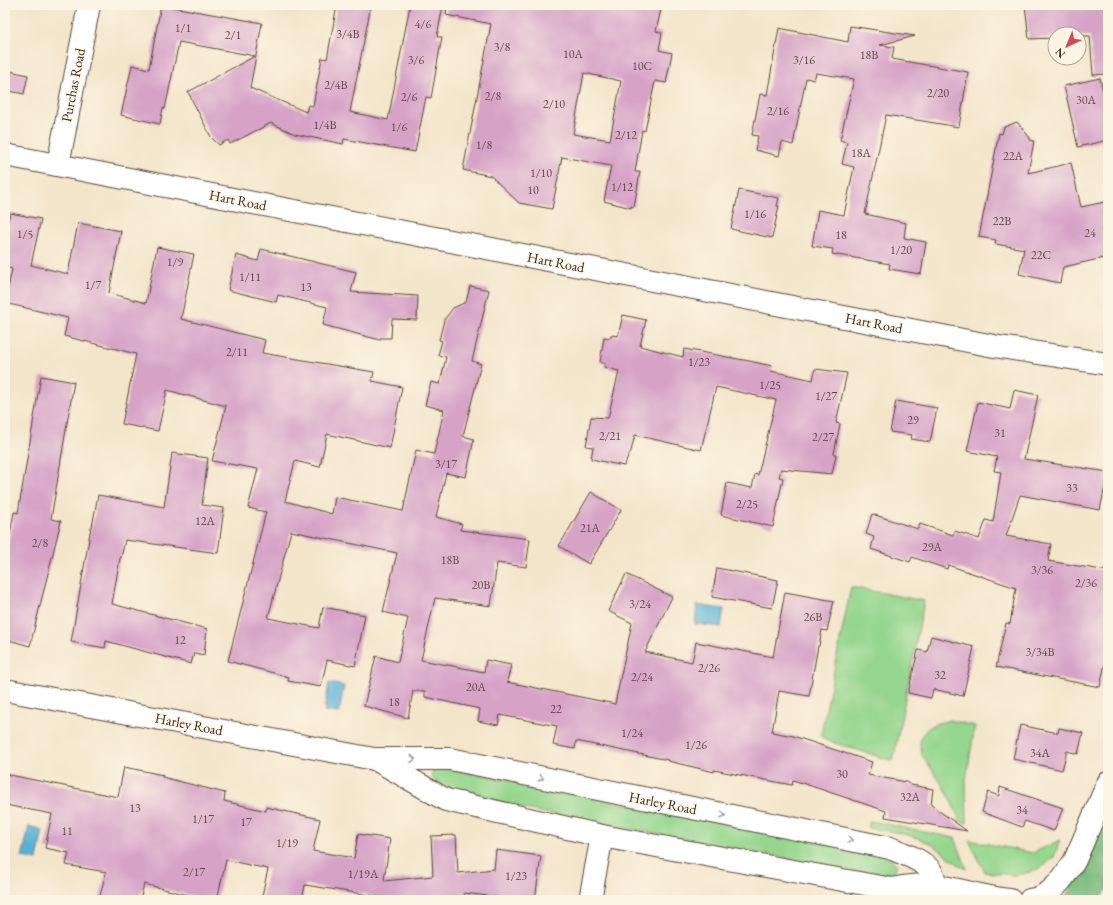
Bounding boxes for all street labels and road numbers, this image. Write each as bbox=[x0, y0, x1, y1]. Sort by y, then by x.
street label: Purchas Road bbox=[57, 46, 89, 123]
street label: Hart Road bbox=[208, 186, 269, 215]
street label: Hart Road bbox=[526, 248, 587, 277]
street label: Hart Road bbox=[844, 309, 905, 338]
street label: Harley Road bbox=[154, 709, 225, 740]
street label: Harley Road bbox=[628, 788, 699, 819]

